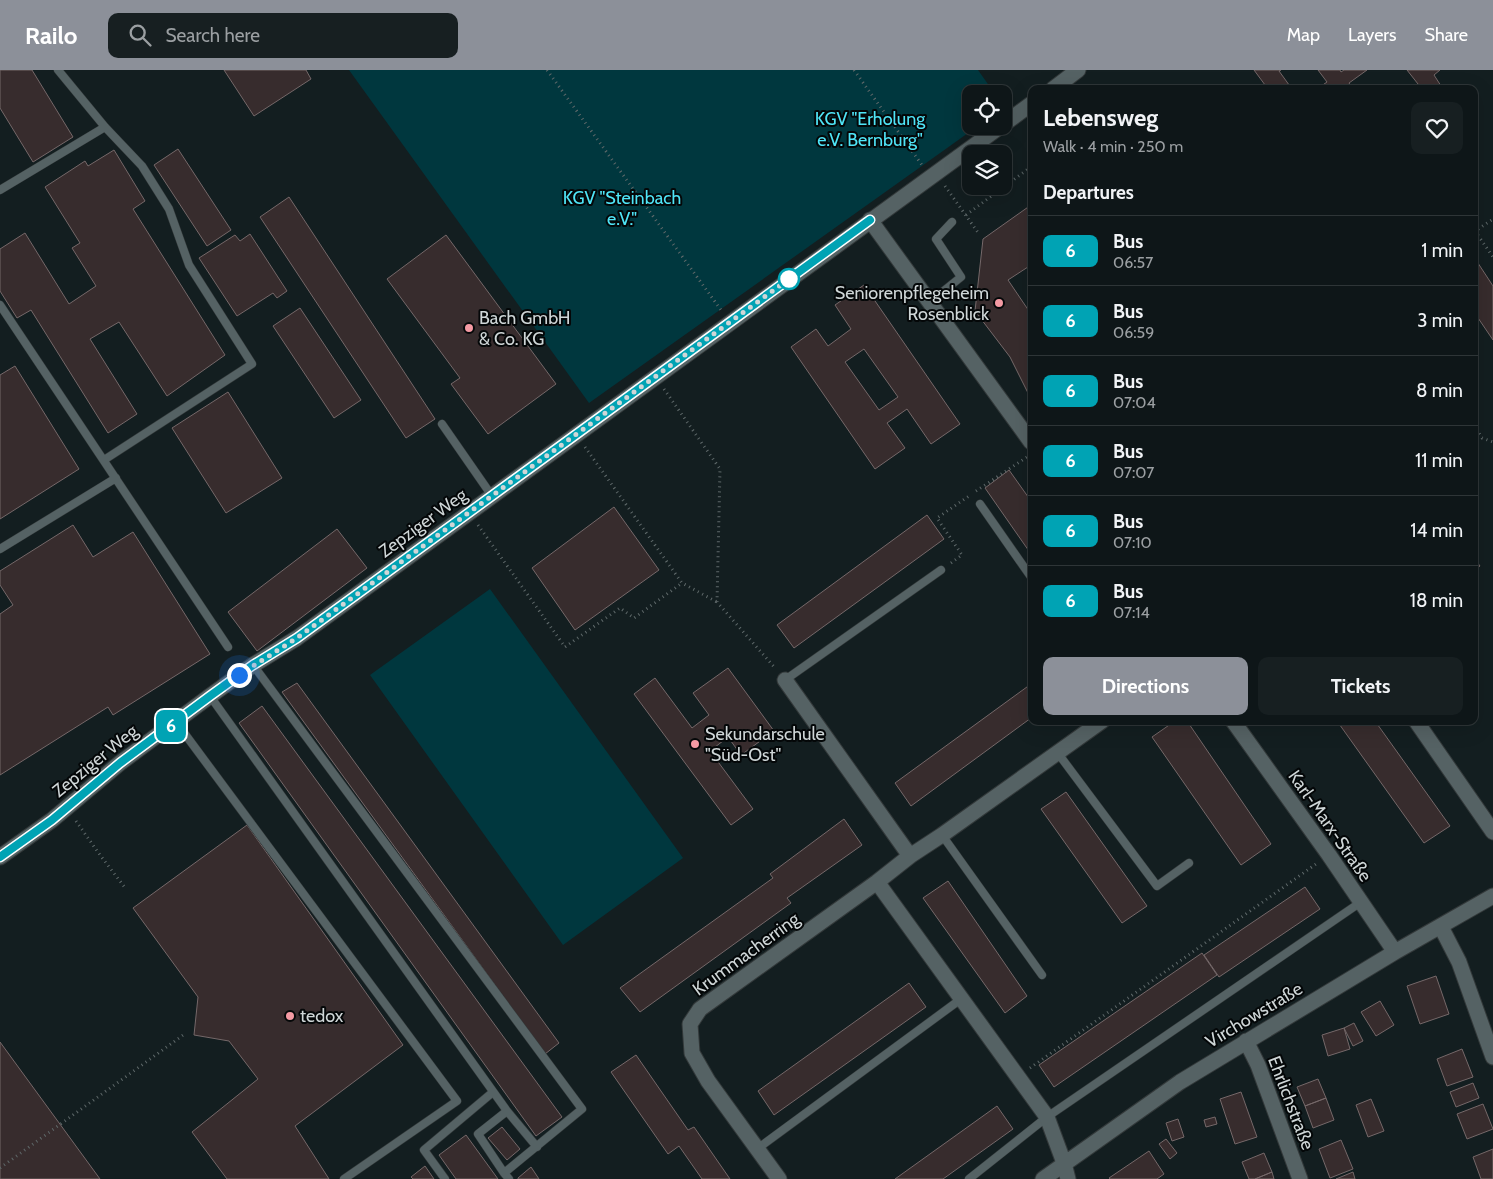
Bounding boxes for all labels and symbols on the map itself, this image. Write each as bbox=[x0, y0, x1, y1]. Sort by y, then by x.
park label: KGV "Erholung e.V. Bernburg" bbox=[815, 108, 926, 151]
park label: KGV "Steinbach e.V." bbox=[563, 187, 681, 230]
unlabelled marker bbox=[778, 268, 800, 290]
place label: Seniorenpflegeheim Rosenblick bbox=[835, 282, 990, 325]
marker: Seniorenpflegeheim Rosenblick bbox=[993, 297, 1005, 309]
place label: Bach GmbH & Co. KG bbox=[479, 307, 571, 350]
marker: Bach GmbH & Co. KG bbox=[463, 322, 475, 334]
street label: Zepziger Weg bbox=[375, 483, 472, 562]
your location bbox=[227, 663, 252, 688]
line badge: 6 bbox=[155, 710, 187, 742]
street label: Zepziger Weg bbox=[48, 719, 143, 802]
place label: Sekundarschule "Süd-Ost" bbox=[705, 723, 825, 766]
marker: Sekundarschule "Süd-Ost" bbox=[689, 738, 701, 750]
street label: Karl-Marx-Straße bbox=[1283, 766, 1377, 886]
street label: Krummacherring bbox=[688, 907, 805, 1000]
street label: Virchowstraße bbox=[1202, 977, 1306, 1053]
place label: tedox bbox=[300, 1005, 344, 1027]
marker: tedox bbox=[284, 1010, 296, 1022]
street label: Ehrlichstraße bbox=[1263, 1053, 1319, 1153]

